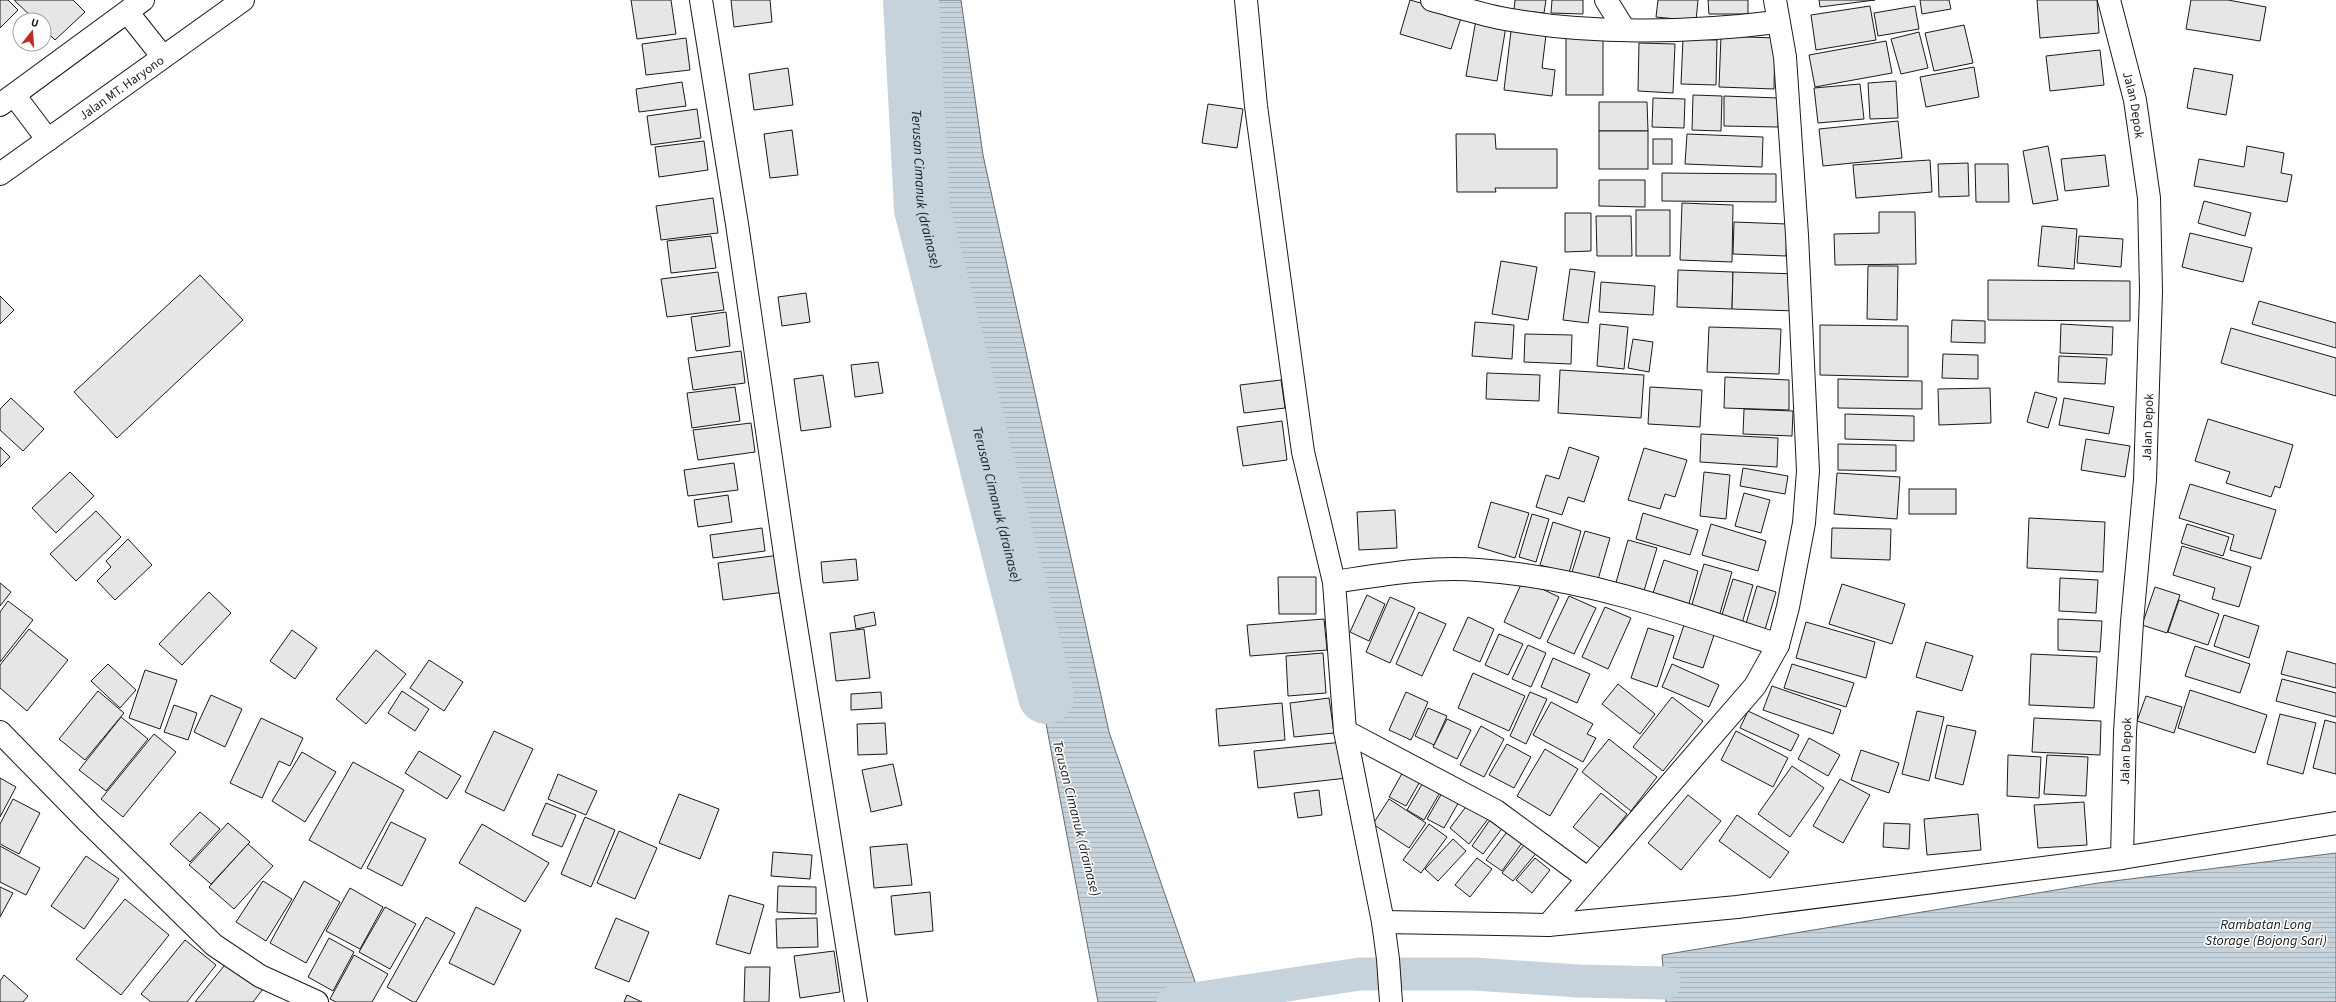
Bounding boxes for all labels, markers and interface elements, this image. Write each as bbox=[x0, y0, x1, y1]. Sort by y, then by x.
north arrow bbox=[12, 12, 52, 52]
text: U bbox=[29, 15, 40, 31]
street label: Jalan MT. Haryono bbox=[76, 52, 168, 125]
street label: Jalan Depok bbox=[2118, 70, 2148, 140]
water label: Terusan Cimanuk (drainase) bbox=[906, 109, 946, 271]
street label: Jalan Depok bbox=[2138, 392, 2158, 461]
water label: Terusan Cimanuk (drainase) bbox=[967, 424, 1026, 585]
street label: Jalan Depok bbox=[2116, 716, 2136, 785]
water label: Terusan Cimanuk (drainase) bbox=[1047, 738, 1105, 898]
water label: Rambatan Long Storage (Bojong Sari) bbox=[2205, 915, 2327, 951]

